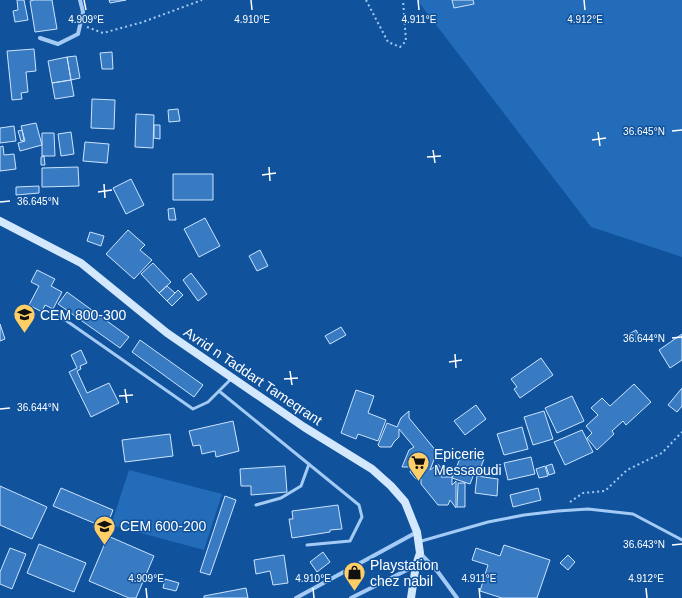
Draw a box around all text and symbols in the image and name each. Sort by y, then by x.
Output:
text: 4.909°E [68,14,104,25]
text: 4.910°E [234,14,270,25]
text: 4.911°E [402,14,437,25]
text: 4.912°E [567,14,603,25]
text: 36.645°N [623,126,665,137]
text: 36.645°N [17,196,59,207]
school or university icon: CEM 800-300 [12,302,38,335]
place label: CEM 800-300 [40,307,127,323]
street label: Avrid n Taddart Tameqrant [181,324,325,428]
text: 36.644°N [623,333,665,344]
text: 36.644°N [17,402,59,413]
place label: Epicerie Messaoudi [434,446,502,478]
supermarket icon: Epicerie Messaoudi [405,449,431,482]
school or university icon: CEM 600-200 [92,513,118,546]
place label: CEM 600-200 [120,518,207,534]
text: 36.643°N [623,539,665,550]
place label: Playstation chez nabil [370,557,438,589]
shop icon: Playstation chez nabil [341,560,367,593]
text: 4.909°E [128,573,164,584]
text: 4.910°E [295,573,331,584]
text: 4.911°E [462,573,497,584]
text: 4.912°E [628,573,664,584]

